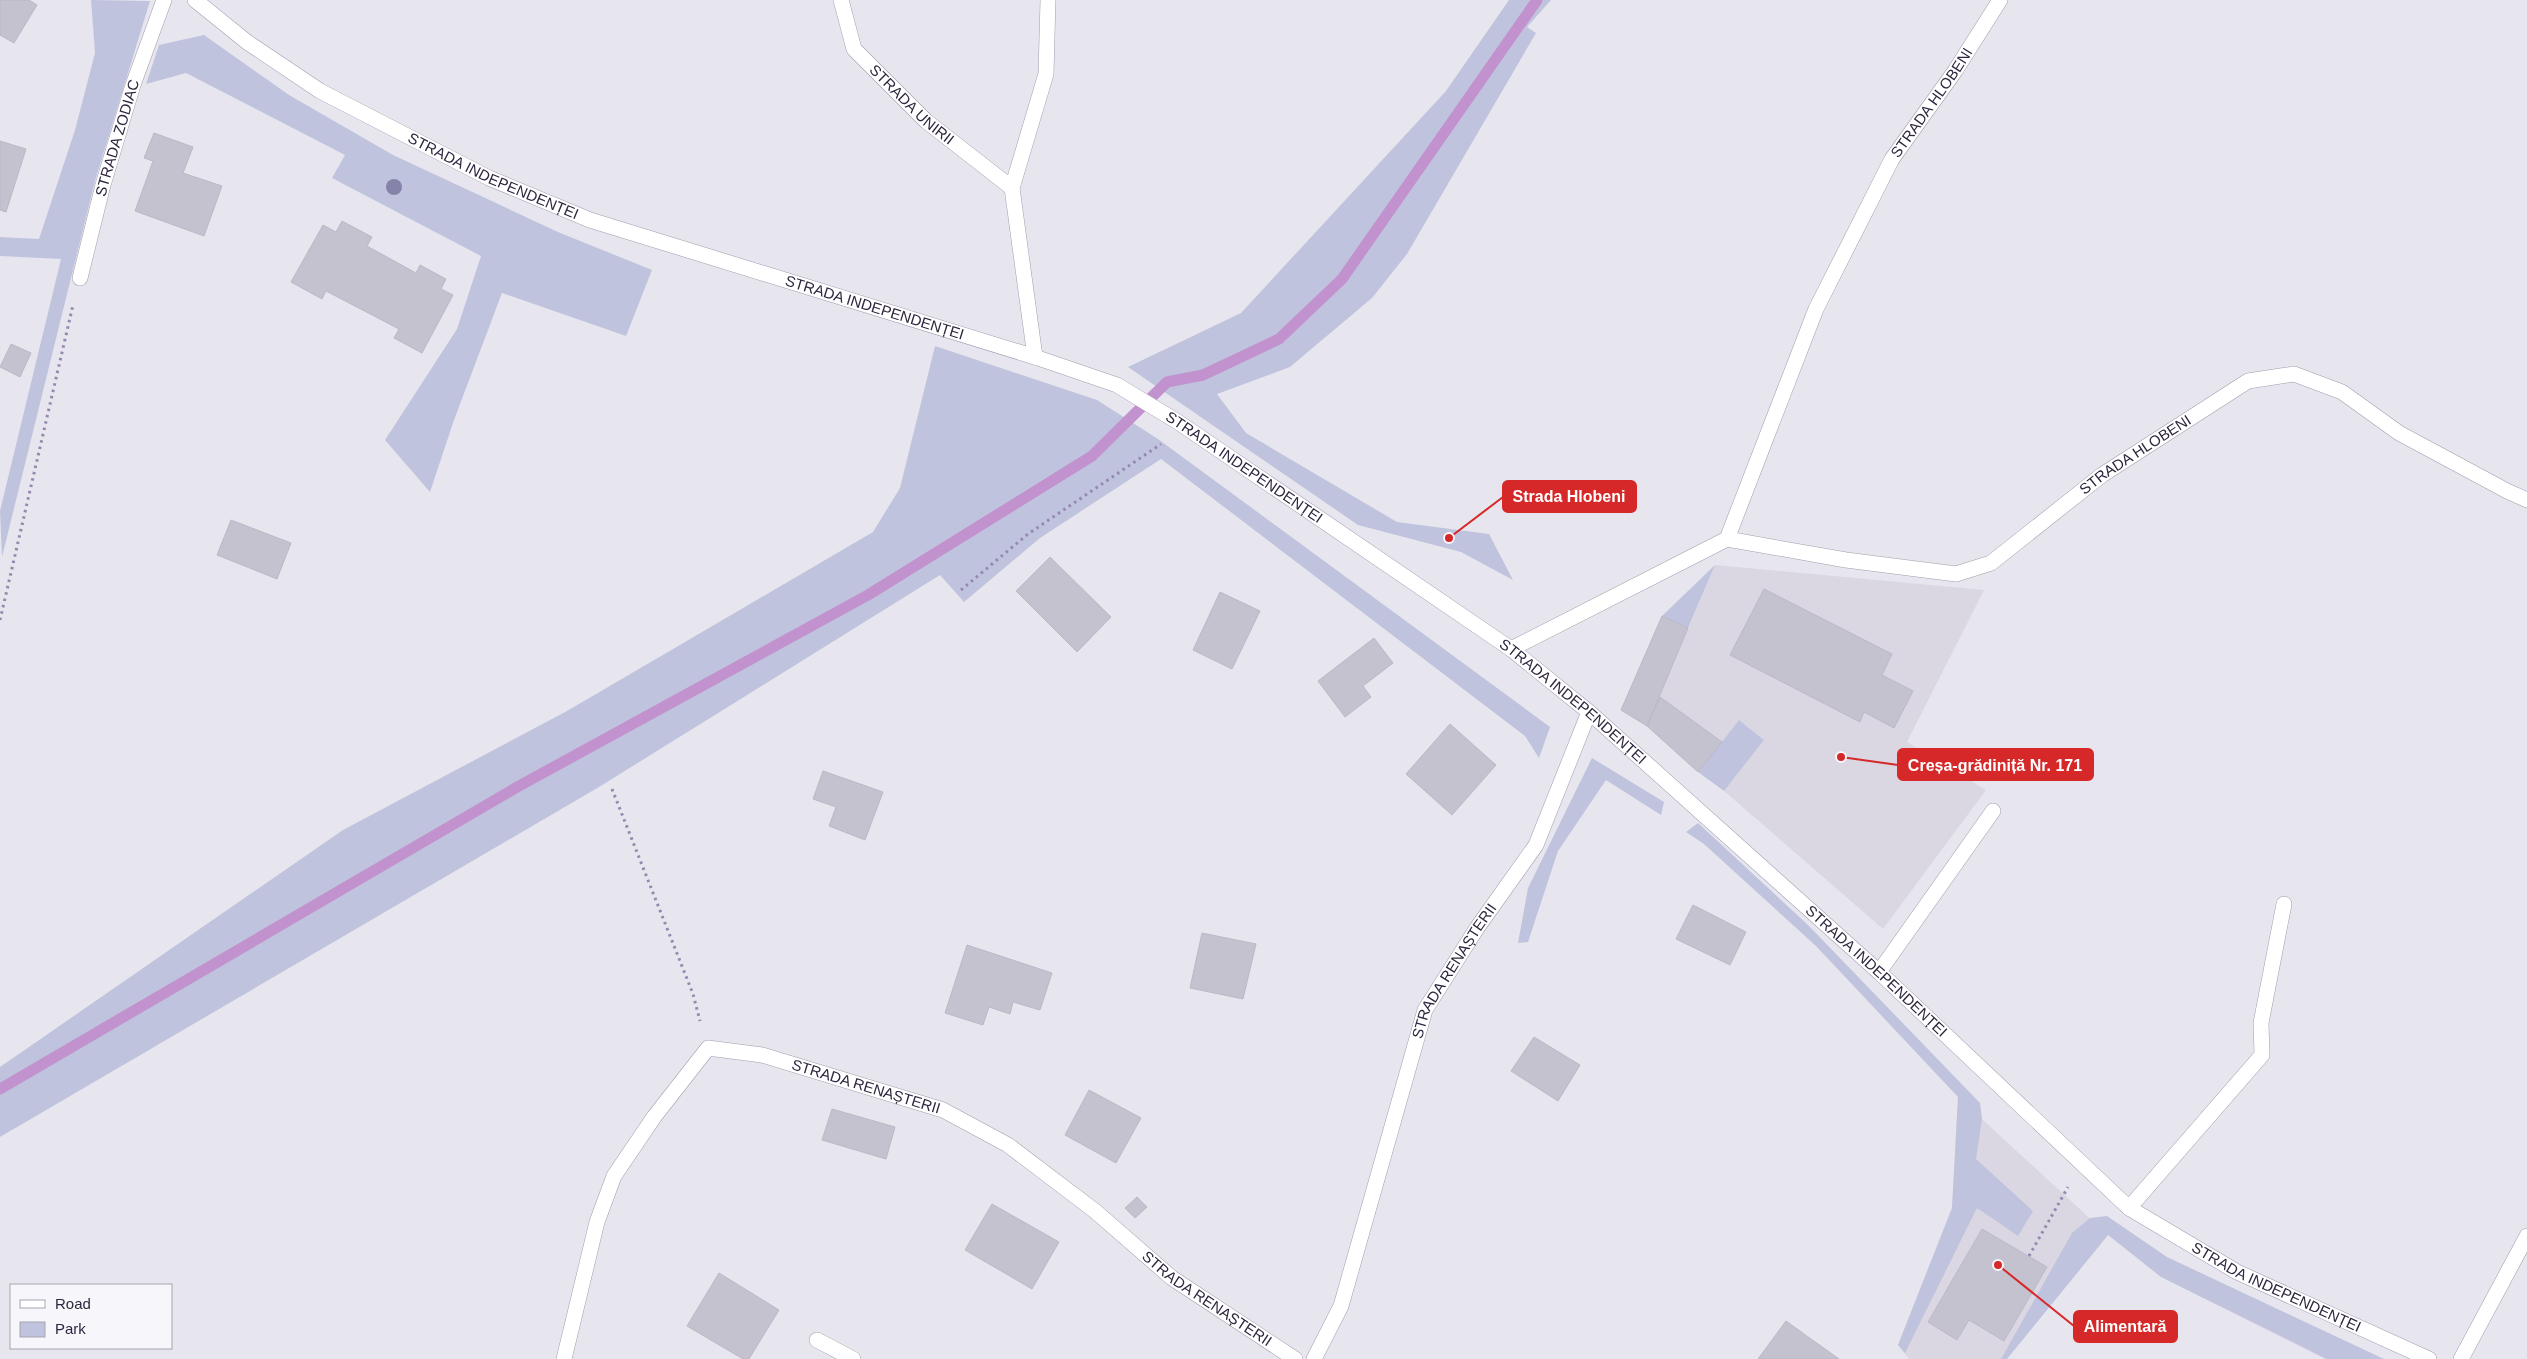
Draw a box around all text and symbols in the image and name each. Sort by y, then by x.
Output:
street label: STRADA HLOBENI [1887,44,1976,161]
street label: STRADA UNIRII [866,61,958,148]
street label: STRADA ZODIAC [92,77,142,198]
street label: STRADA INDEPENDENȚEI [405,129,581,222]
street label: STRADA INDEPENDENȚEI [783,272,966,343]
street label: STRADA INDEPENDENȚEI [1163,408,1326,526]
street label: STRADA HLOBENI [2076,411,2194,498]
callout: Strada Hlobeni [1503,481,1636,512]
text: Strada Hlobeni [1513,488,1625,505]
street label: STRADA INDEPENDENȚEI [1497,635,1650,767]
callout: Creșa-grădiniță Nr. 171 [1898,749,2093,780]
text: Creșa-grădiniță Nr. 171 [1908,757,2082,774]
street label: STRADA RENAȘTERII [1408,900,1500,1040]
street label: STRADA INDEPENDENȚEI [1802,901,1951,1040]
street label: STRADA RENAȘTERII [790,1056,942,1117]
street label: STRADA INDEPENDENȚEI [2189,1238,2364,1335]
street label: STRADA RENAȘTERII [1139,1247,1275,1349]
legend [10,1284,172,1349]
text: Road [55,1295,91,1312]
callout: Alimentară [2074,1311,2177,1342]
text: Alimentară [2084,1318,2166,1335]
text: Park [55,1320,86,1337]

